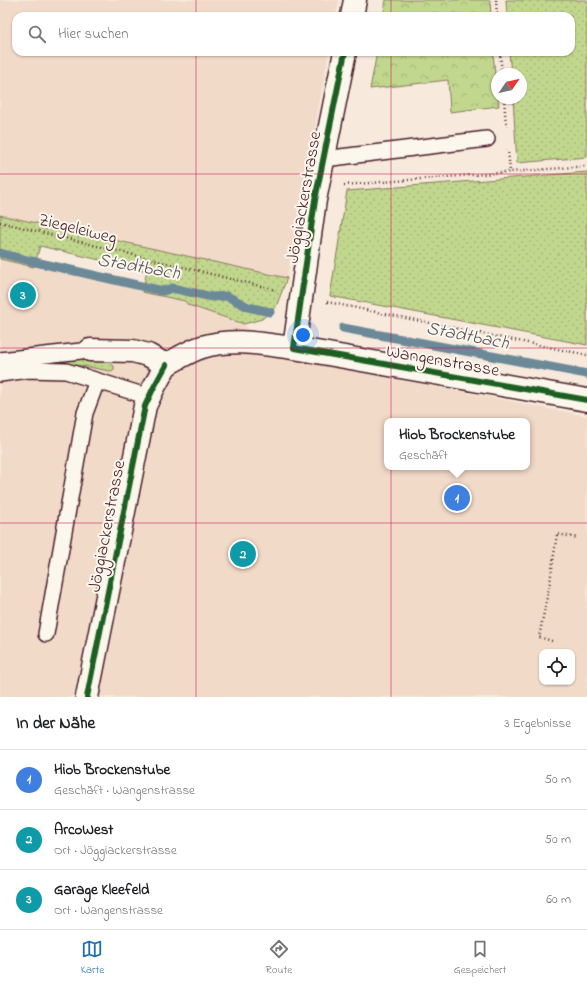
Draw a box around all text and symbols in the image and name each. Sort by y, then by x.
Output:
search box [12,12,575,56]
icon: search [26,23,48,45]
text: Hier suchen [58,23,129,45]
north arrow [491,68,527,104]
street label: Jöggiackerstrasse [281,128,331,266]
street label: Ziegeleiweg [35,208,119,253]
water label: Stadtbach [95,247,183,288]
pin: 3 [10,280,36,310]
water label: Stadtbach [424,315,512,358]
your location [293,325,313,345]
street label: Wangenstrasse [384,339,502,386]
popup [384,418,530,470]
text: Hiob Brockenstube [399,424,515,446]
text: Geschäft [399,446,448,465]
street label: Jöggiackerstrasse [82,457,135,595]
pin: 1 [444,483,470,513]
pin: 2 [230,539,256,569]
map controls [539,649,575,685]
button: locate [539,649,575,685]
text: In der Nähe [16,711,95,736]
text: 3 Ergebnisse [504,714,571,733]
text: Hiob Brockenstube [54,759,170,781]
text: 1 [27,770,31,789]
text: 50 m [545,770,571,789]
text: Geschäft · Wangenstrasse [54,781,195,800]
text: ArcoWest [54,819,113,841]
text: 2 [26,830,32,849]
text: 50 m [545,830,571,849]
text: Ort · Jöggiackerstrasse [54,841,177,860]
text: Garage Kleefeld [54,879,149,901]
text: 3 [26,890,32,909]
text: 60 m [546,890,571,909]
text: Ort · Wangenstrasse [54,901,163,920]
tab: Karte [81,938,104,978]
tab: Route [266,938,292,978]
tab: Gespeichert [454,938,506,978]

